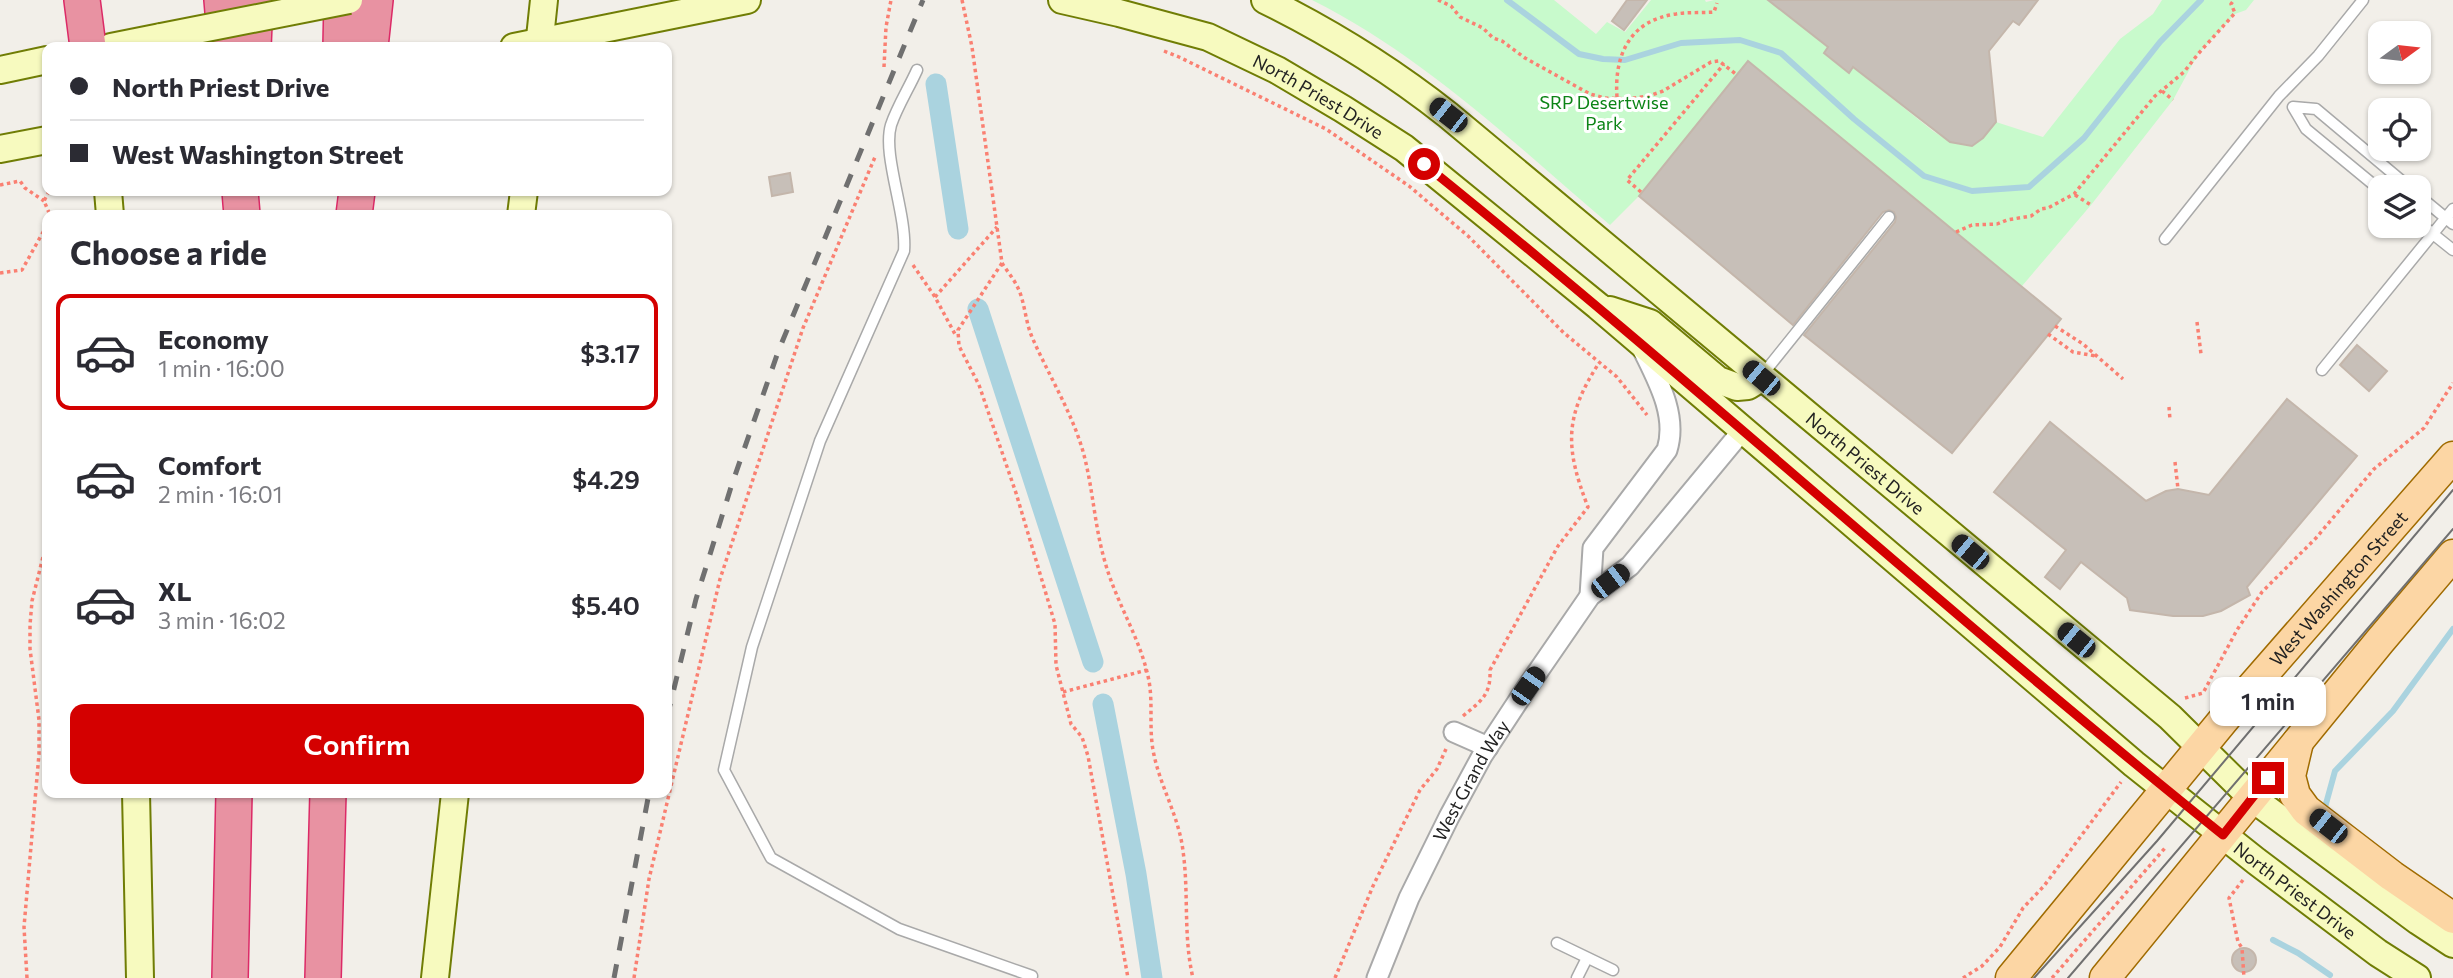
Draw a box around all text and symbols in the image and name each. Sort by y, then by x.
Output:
north arrow [2368,21,2431,84]
map controls [2368,21,2431,238]
street label: North Priest Drive [1250,49,1388,143]
text: North Priest Drive [112,71,329,102]
park label: SRP Desertwise Park [1539,91,1669,134]
car [1425,94,1472,136]
button: locate [2368,98,2431,161]
text: West Washington Street [112,138,404,169]
route start [1408,148,1440,180]
button: layers [2368,175,2431,238]
text: Choose a ride [70,232,267,272]
icon: car [74,321,137,384]
text: Economy [158,323,269,354]
text: $3.17 [580,337,640,368]
text: 1 min · 16:00 [158,354,285,382]
car [1739,356,1784,400]
street label: North Priest Drive [1802,407,1929,519]
icon: car [74,447,137,510]
text: Comfort [158,449,261,480]
text: $4.29 [572,463,640,494]
text: 2 min · 16:01 [158,480,283,508]
street label: West Washington Street [2265,506,2412,670]
car [1948,530,1993,574]
car [1587,560,1634,602]
icon: car [74,573,137,636]
text: XL [158,575,192,606]
text: $5.40 [571,589,640,620]
text: 3 min · 16:02 [158,606,286,634]
car [2054,619,2099,661]
car [1508,663,1549,709]
callout: 1 min [2210,676,2326,726]
text: 1 min [2241,687,2295,715]
button: Confirm [70,704,644,784]
street label: West Grand Way [1428,716,1514,844]
route end [2252,762,2284,794]
car [2305,805,2352,847]
street label: North Priest Drive [2229,837,2361,944]

